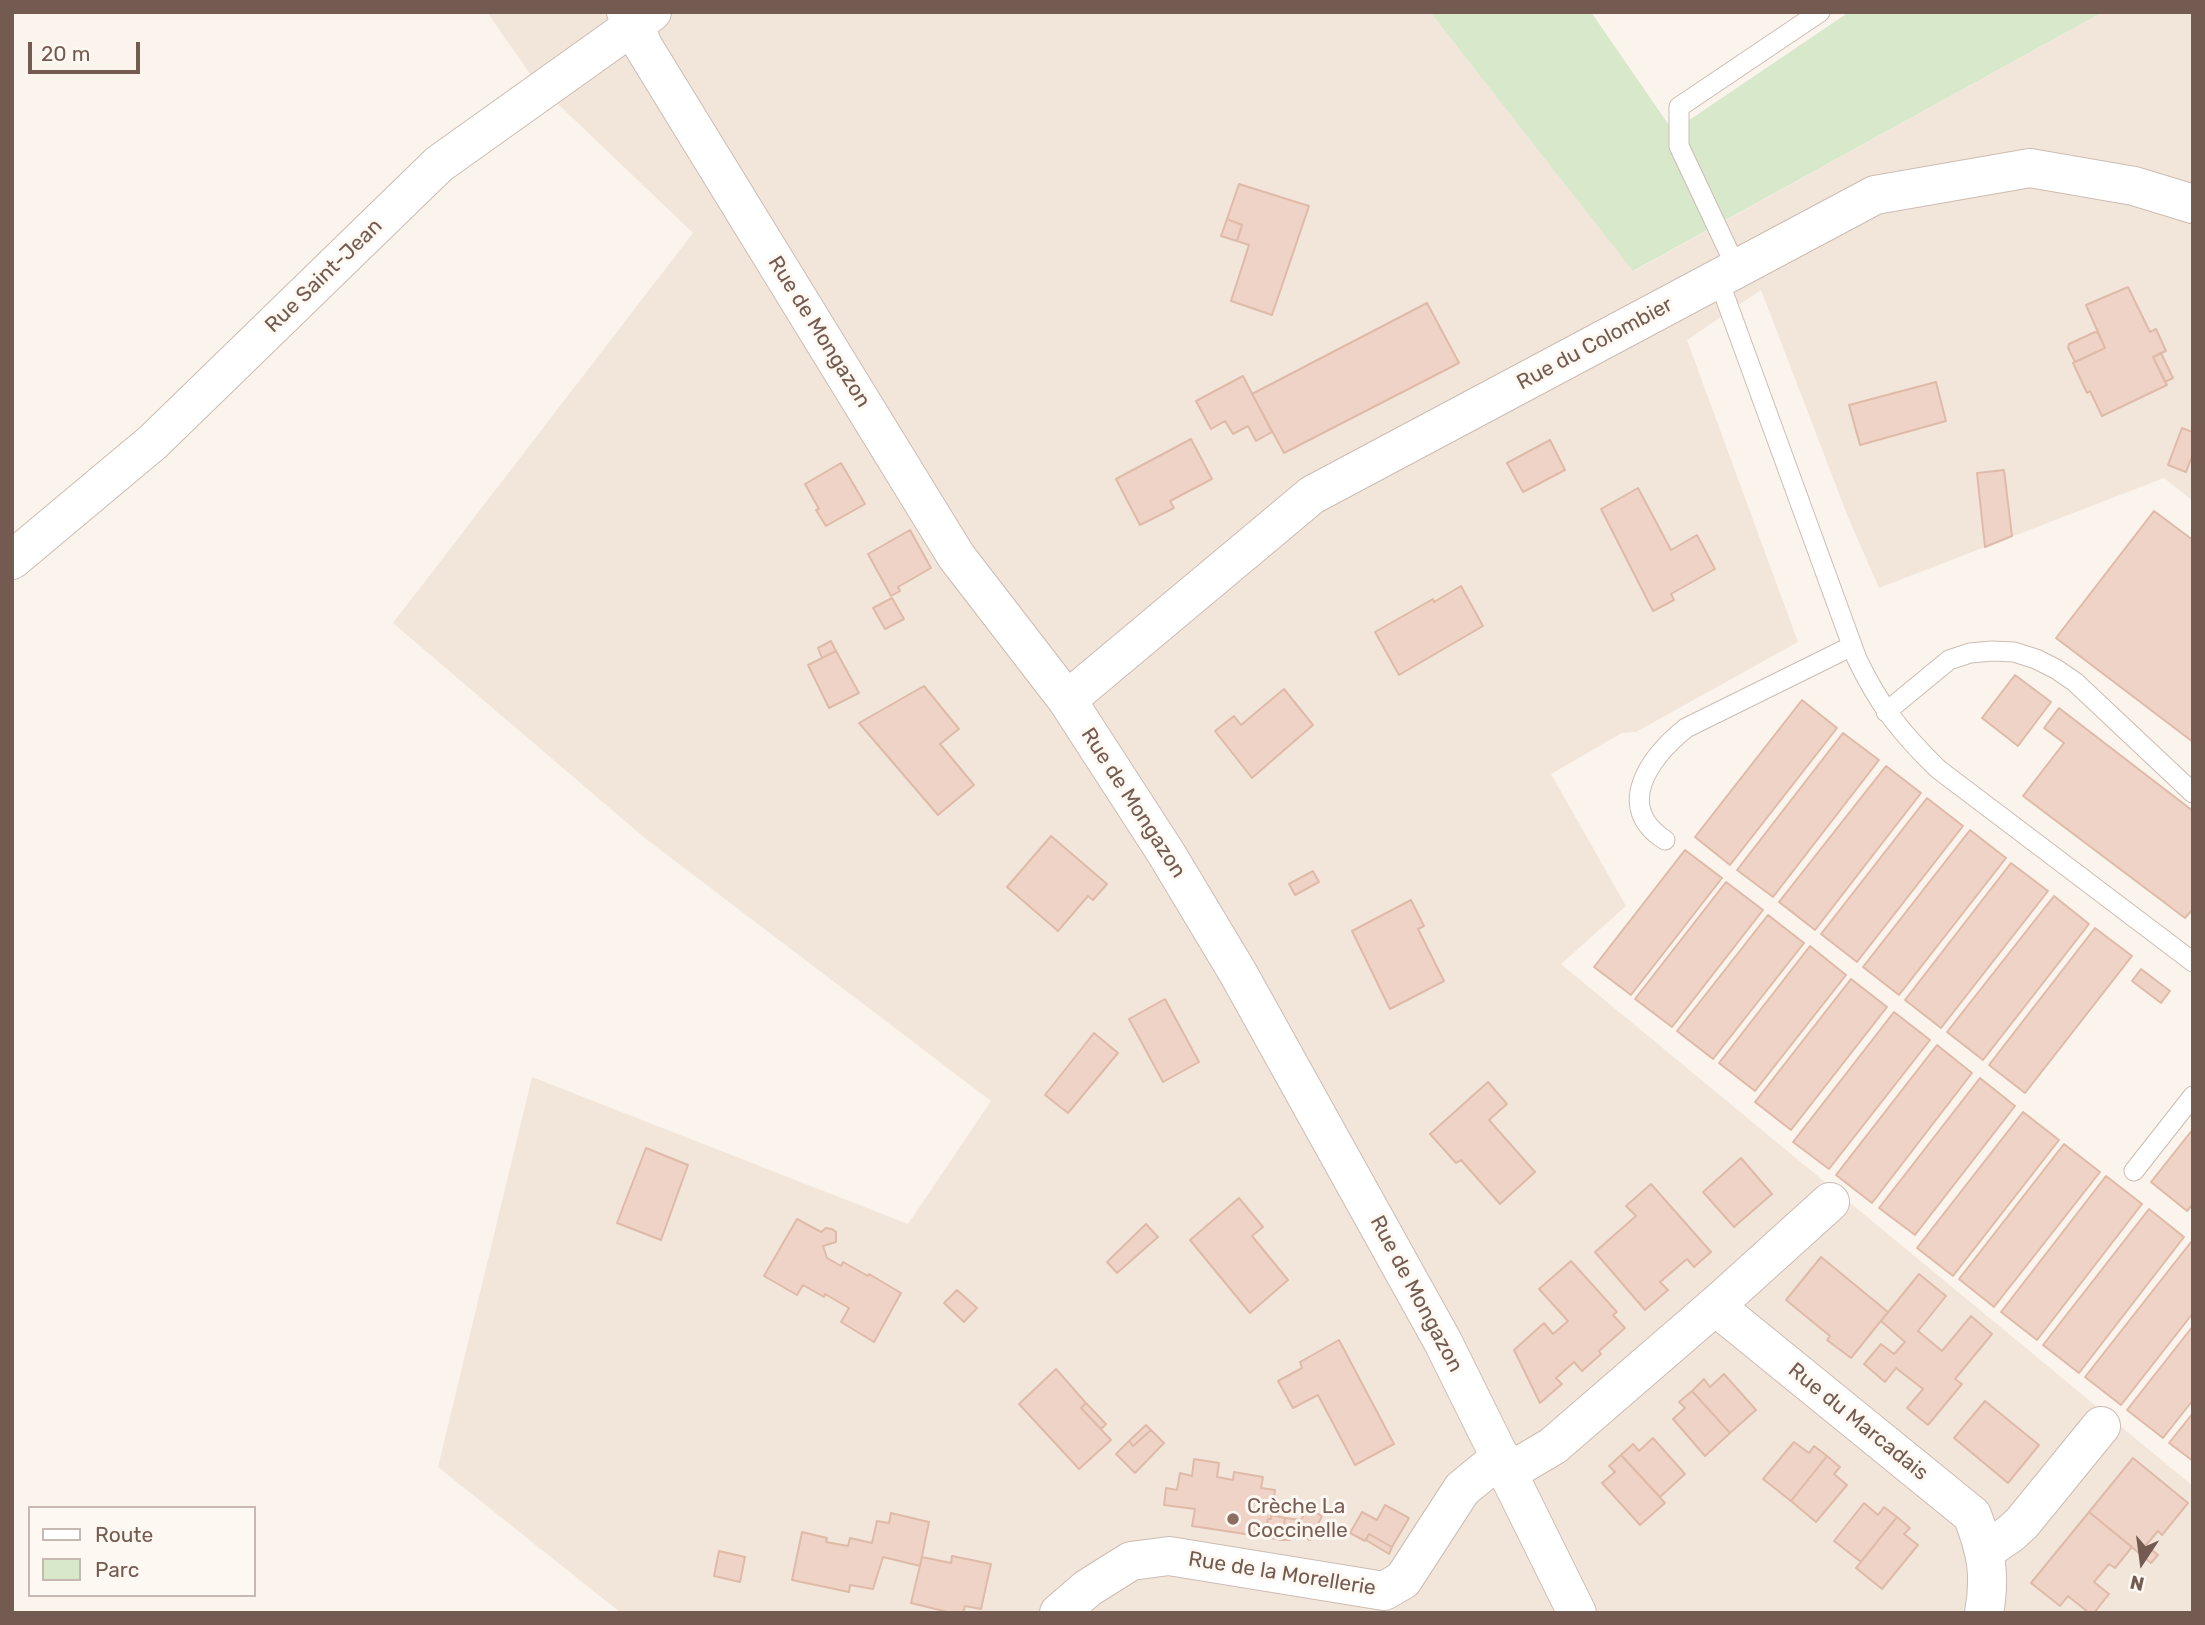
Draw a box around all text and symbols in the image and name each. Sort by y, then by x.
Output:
scale bar [32,28,144,72]
text: 20 m [41,41,90,66]
street label: Rue Saint-Jean [260,214,388,338]
street label: Rue de Mongazon [762,252,876,412]
street label: Rue du Colombier [1513,292,1677,396]
street label: Rue de Mongazon [1075,723,1191,883]
street label: Rue de Mongazon [1364,1211,1468,1377]
street label: Rue du Marcadais [1783,1358,1933,1486]
place label: Crèche La Coccinelle [1247,1494,1348,1544]
legend [28,1506,256,1597]
marker: Crèche La Coccinelle [1225,1511,1241,1527]
text: Route [95,1522,153,1547]
north arrow [2107,1527,2177,1597]
street label: Rue de la Morellerie [1186,1547,1378,1601]
text: Parc [95,1557,139,1582]
text: N [2128,1570,2146,1596]

